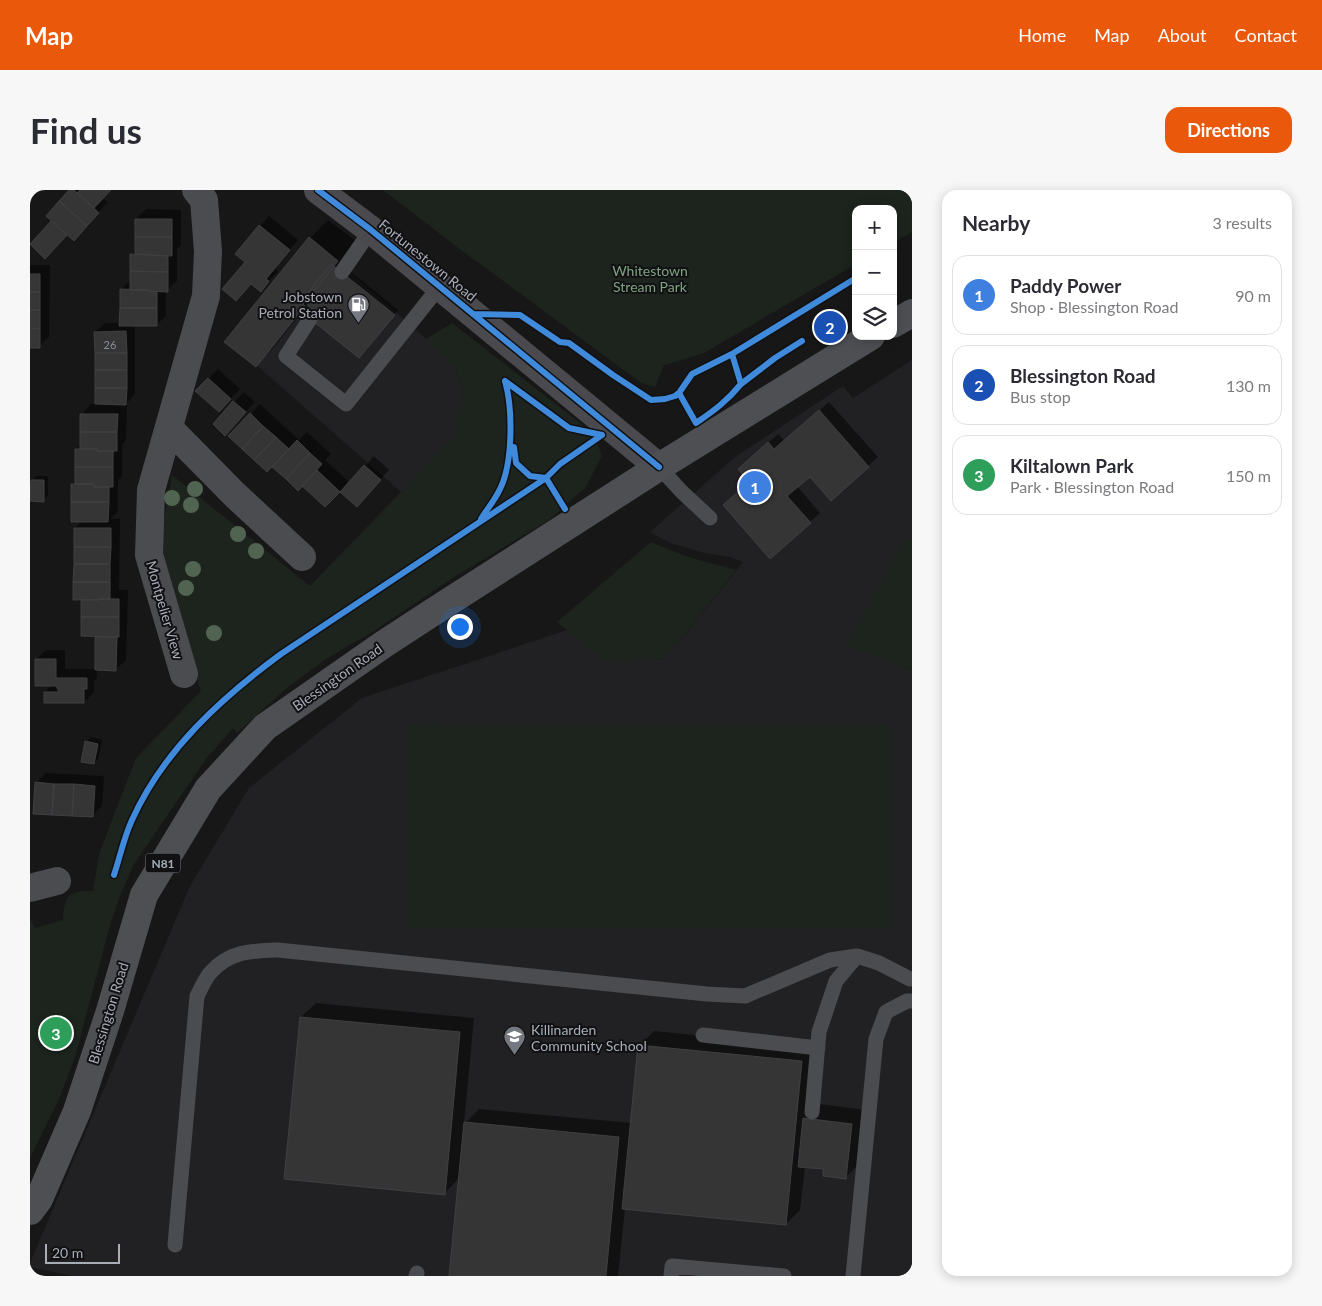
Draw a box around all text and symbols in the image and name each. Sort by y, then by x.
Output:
text: Map [25,21,73,50]
text: Home [1018,24,1066,46]
text: Map [1094,24,1130,46]
text: About [1158,24,1207,46]
text: Contact [1235,24,1297,46]
button: Directions [1165,107,1292,153]
text: Find us [30,109,142,151]
map controls [852,205,897,340]
button: + [852,205,897,250]
text: Nearby [962,210,1030,235]
text: 3 results [1212,213,1272,232]
street label: Fortunestown Road [376,215,480,305]
button: − [852,250,897,295]
park label: Whitestown Stream Park [612,262,688,295]
text: Paddy Power [1010,274,1121,297]
text: 1 [974,286,984,305]
text: 90 m [1235,286,1271,305]
place label: Jobstown Petrol Station [258,288,342,321]
fuel station icon: Jobstown Petrol Station [346,292,370,323]
button: layers [852,295,897,340]
text: Shop · Blessington Road [1010,297,1179,316]
pin: 2 [814,308,846,346]
house number: 26 [104,338,116,351]
text: Blessington Road [1010,364,1156,387]
text: 2 [974,376,984,395]
text: 130 m [1226,376,1271,395]
text: Bus stop [1010,387,1071,406]
text: Kiltalown Park [1010,454,1134,477]
text: 3 [974,466,984,485]
text: 150 m [1226,466,1271,485]
pin: 1 [739,468,771,506]
text: Park · Blessington Road [1010,477,1174,496]
street label: Montpelier View [143,559,187,661]
your location [447,614,473,640]
street label: Blessington Road [289,640,385,714]
road number: N81 [146,854,180,872]
street label: Blessington Road [84,960,132,1066]
pin: 3 [40,1014,72,1052]
place label: Killinarden Community School [531,1021,647,1054]
school or university icon: Killinarden Community School [503,1025,527,1056]
scale bar [45,1241,120,1264]
text: 20 m [52,1244,83,1261]

